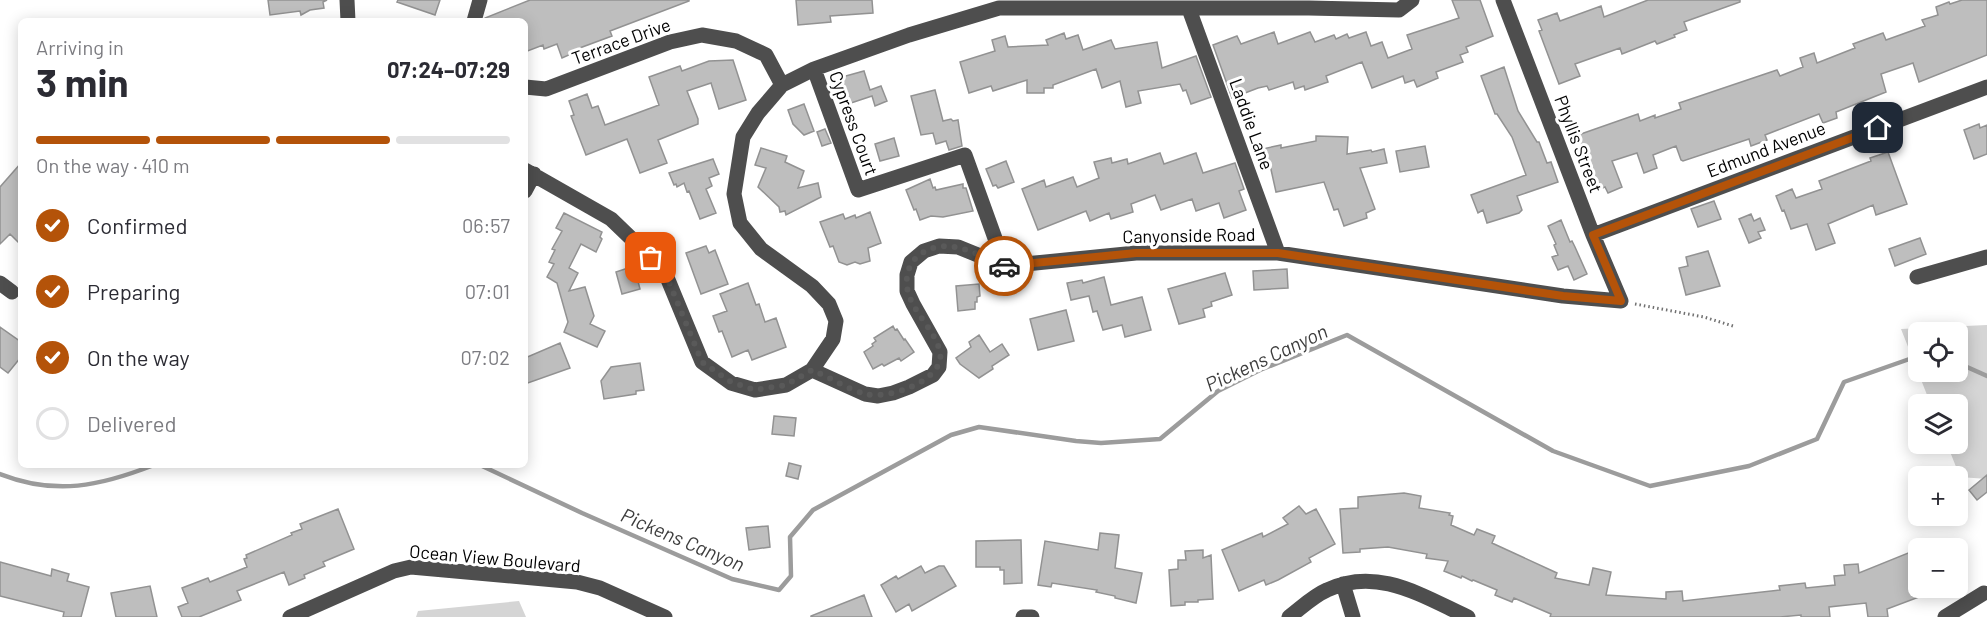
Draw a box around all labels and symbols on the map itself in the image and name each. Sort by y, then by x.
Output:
street label: Terrace Drive [569,13,673,69]
street label: Cypress Court [825,68,883,178]
street label: Laddie Lane [1225,75,1279,173]
street label: Phyllis Street [1550,92,1608,196]
pin [1852,102,1903,153]
street label: Edmund Avenue [1703,116,1829,182]
street label: Canyonside Road [1122,223,1256,247]
pin [625,232,676,283]
courier [974,236,1034,296]
water label: Pickens Canyon [1201,318,1331,396]
water label: Pickens Canyon [618,502,748,576]
street label: Ocean View Boulevard [409,540,581,576]

